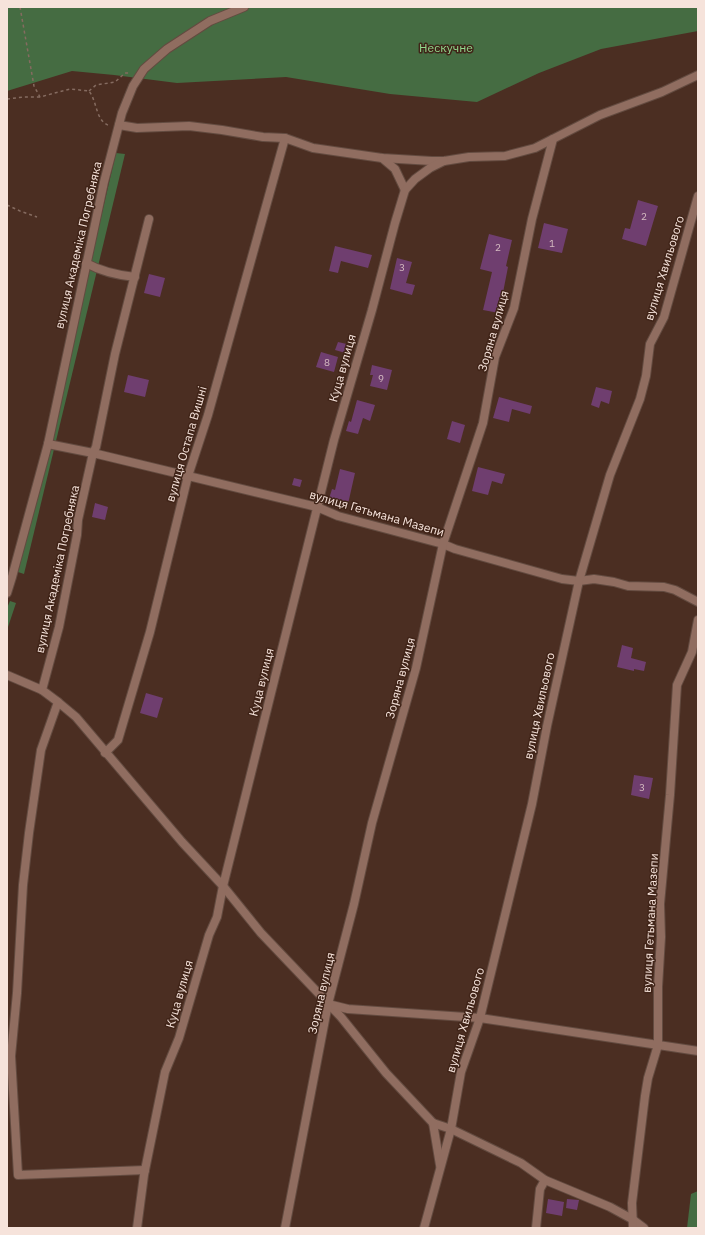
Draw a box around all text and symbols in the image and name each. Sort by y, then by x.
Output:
park label: Нескучне [419,40,473,55]
street label: вулиця Академіка Погребняка [51,159,105,330]
house number: 2 [641,210,647,223]
street label: вулиця Хвильового [641,214,687,322]
house number: 1 [549,237,555,250]
house number: 2 [495,241,501,254]
house number: 3 [399,261,405,274]
street label: Зоряна вулиця [474,289,512,373]
street label: Куца вулиця [325,332,359,404]
house number: 8 [324,356,330,369]
house number: 9 [378,372,384,385]
street label: вулиця Остапа Вишні [162,384,210,504]
street label: вулиця Академіка Погребняка [32,483,82,654]
street label: вулиця Гетьмана Мазепи [308,487,446,539]
street label: Зоряна вулиця [382,636,418,720]
street label: Куца вулиця [245,646,277,718]
street label: вулиця Хвильового [520,651,558,761]
house number: 3 [639,781,645,794]
street label: вулиця Гетьмана Мазепи [639,853,661,993]
street label: Зоряна вулиця [304,951,338,1035]
street label: Куца вулиця [162,958,196,1030]
street label: вулиця Хвильового [443,965,487,1074]

